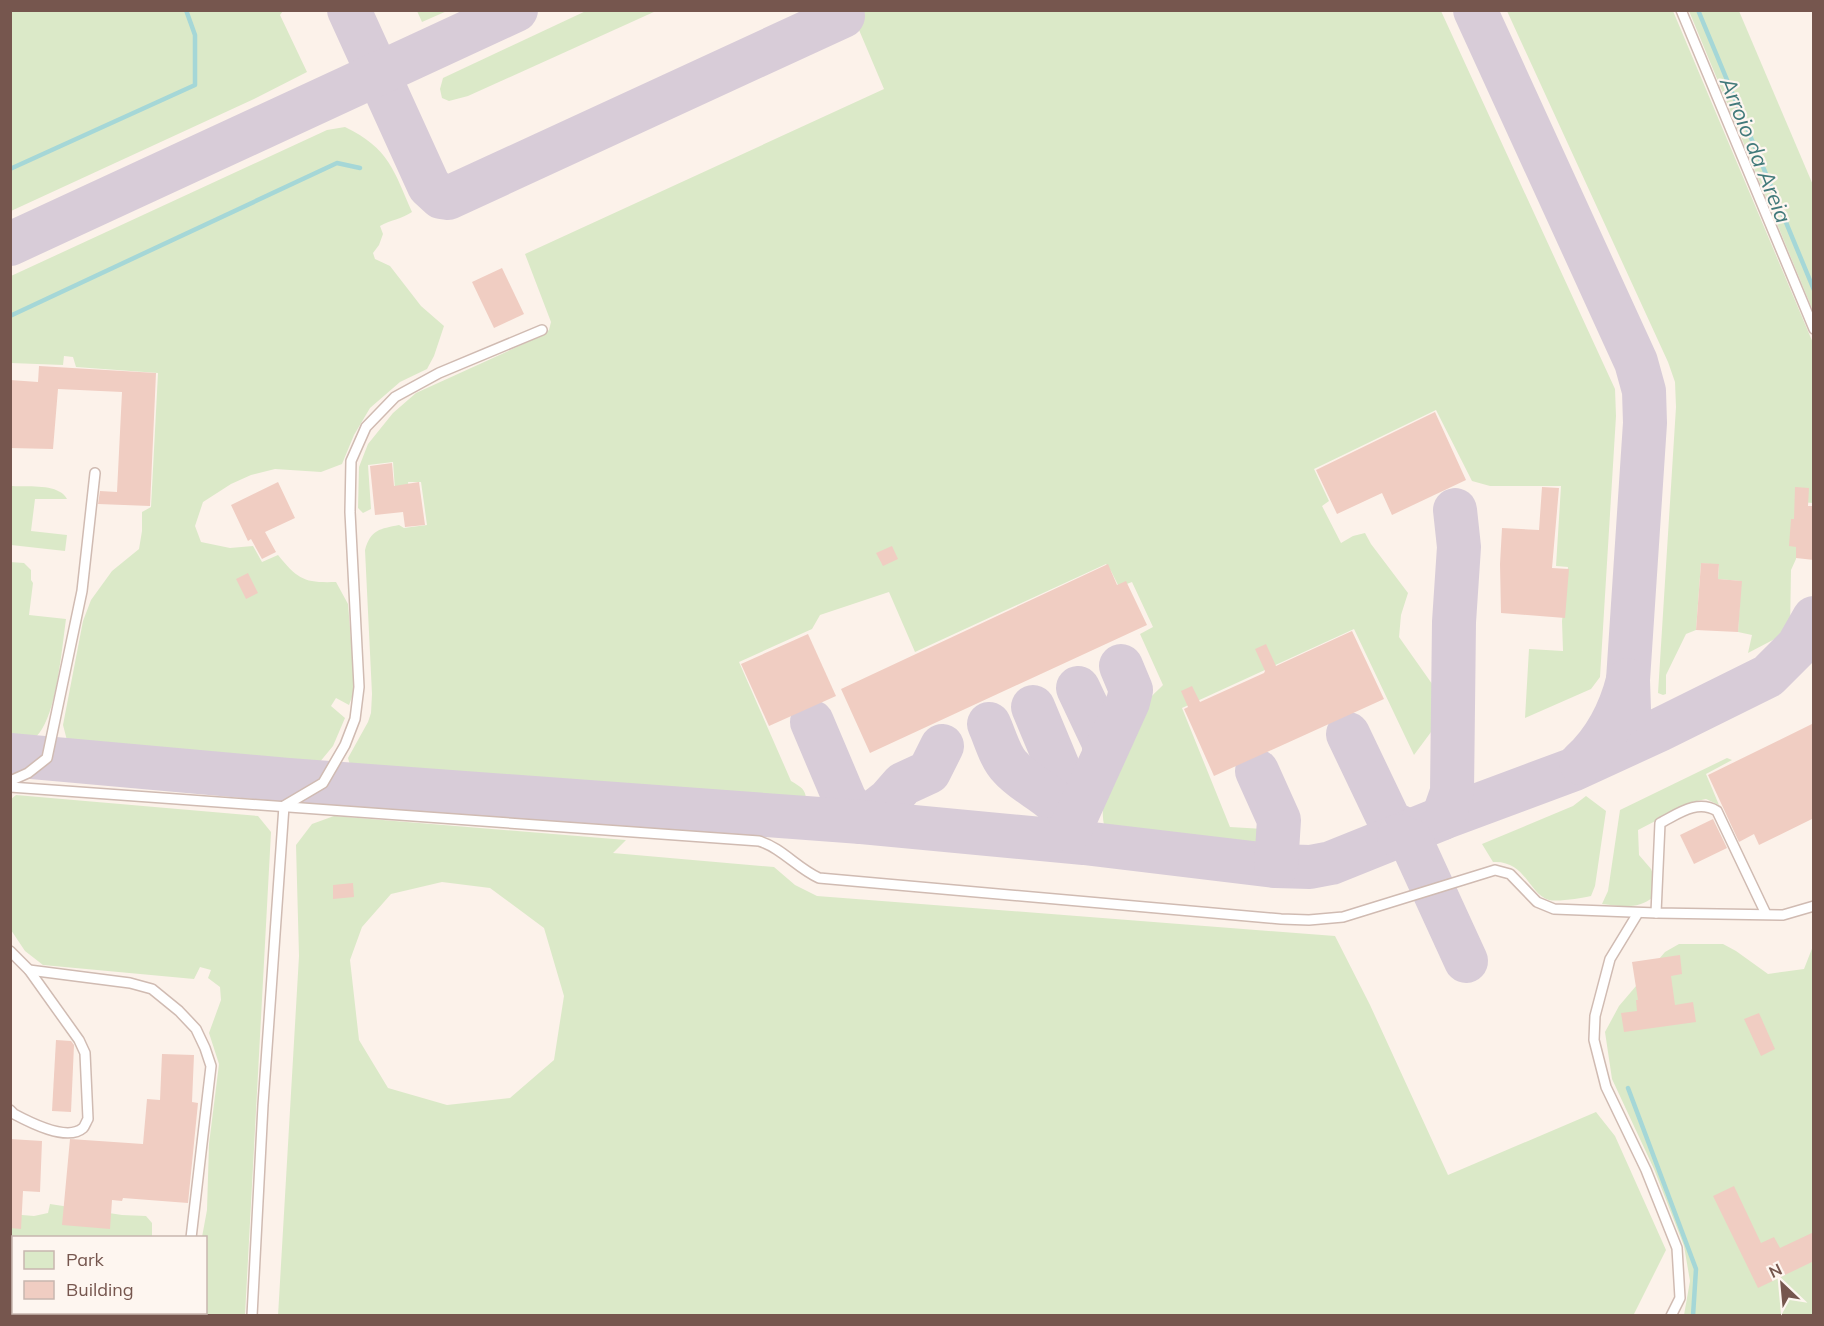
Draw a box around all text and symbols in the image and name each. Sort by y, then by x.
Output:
water label: Arroio da Areia [1714,72,1798,227]
legend [12,1236,207,1314]
text: Park [66,1248,105,1271]
north arrow [1752,1254,1812,1314]
text: N [1766,1259,1785,1282]
text: Building [66,1278,134,1301]

